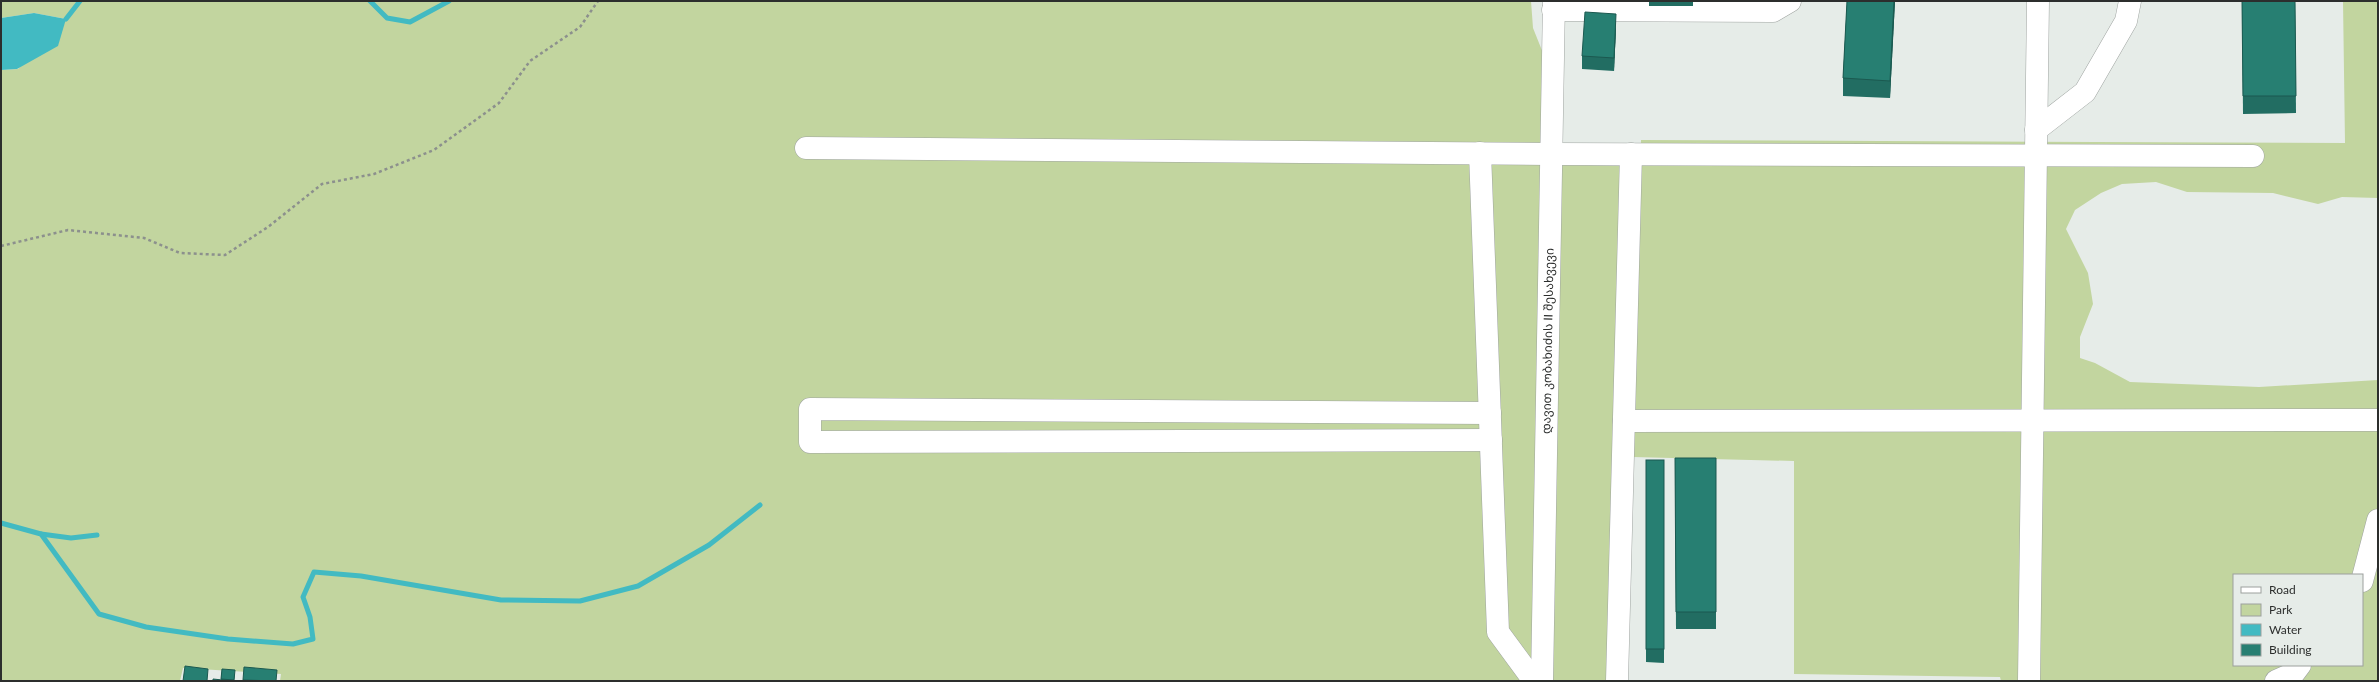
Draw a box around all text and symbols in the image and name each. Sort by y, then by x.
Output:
street label: დავით კობახიძის II შესახვევი [1538,248,1557,434]
legend [2233,574,2363,666]
text: Road [2269,582,2296,597]
text: Park [2269,602,2293,617]
text: Water [2269,622,2302,637]
text: Building [2269,642,2312,657]

